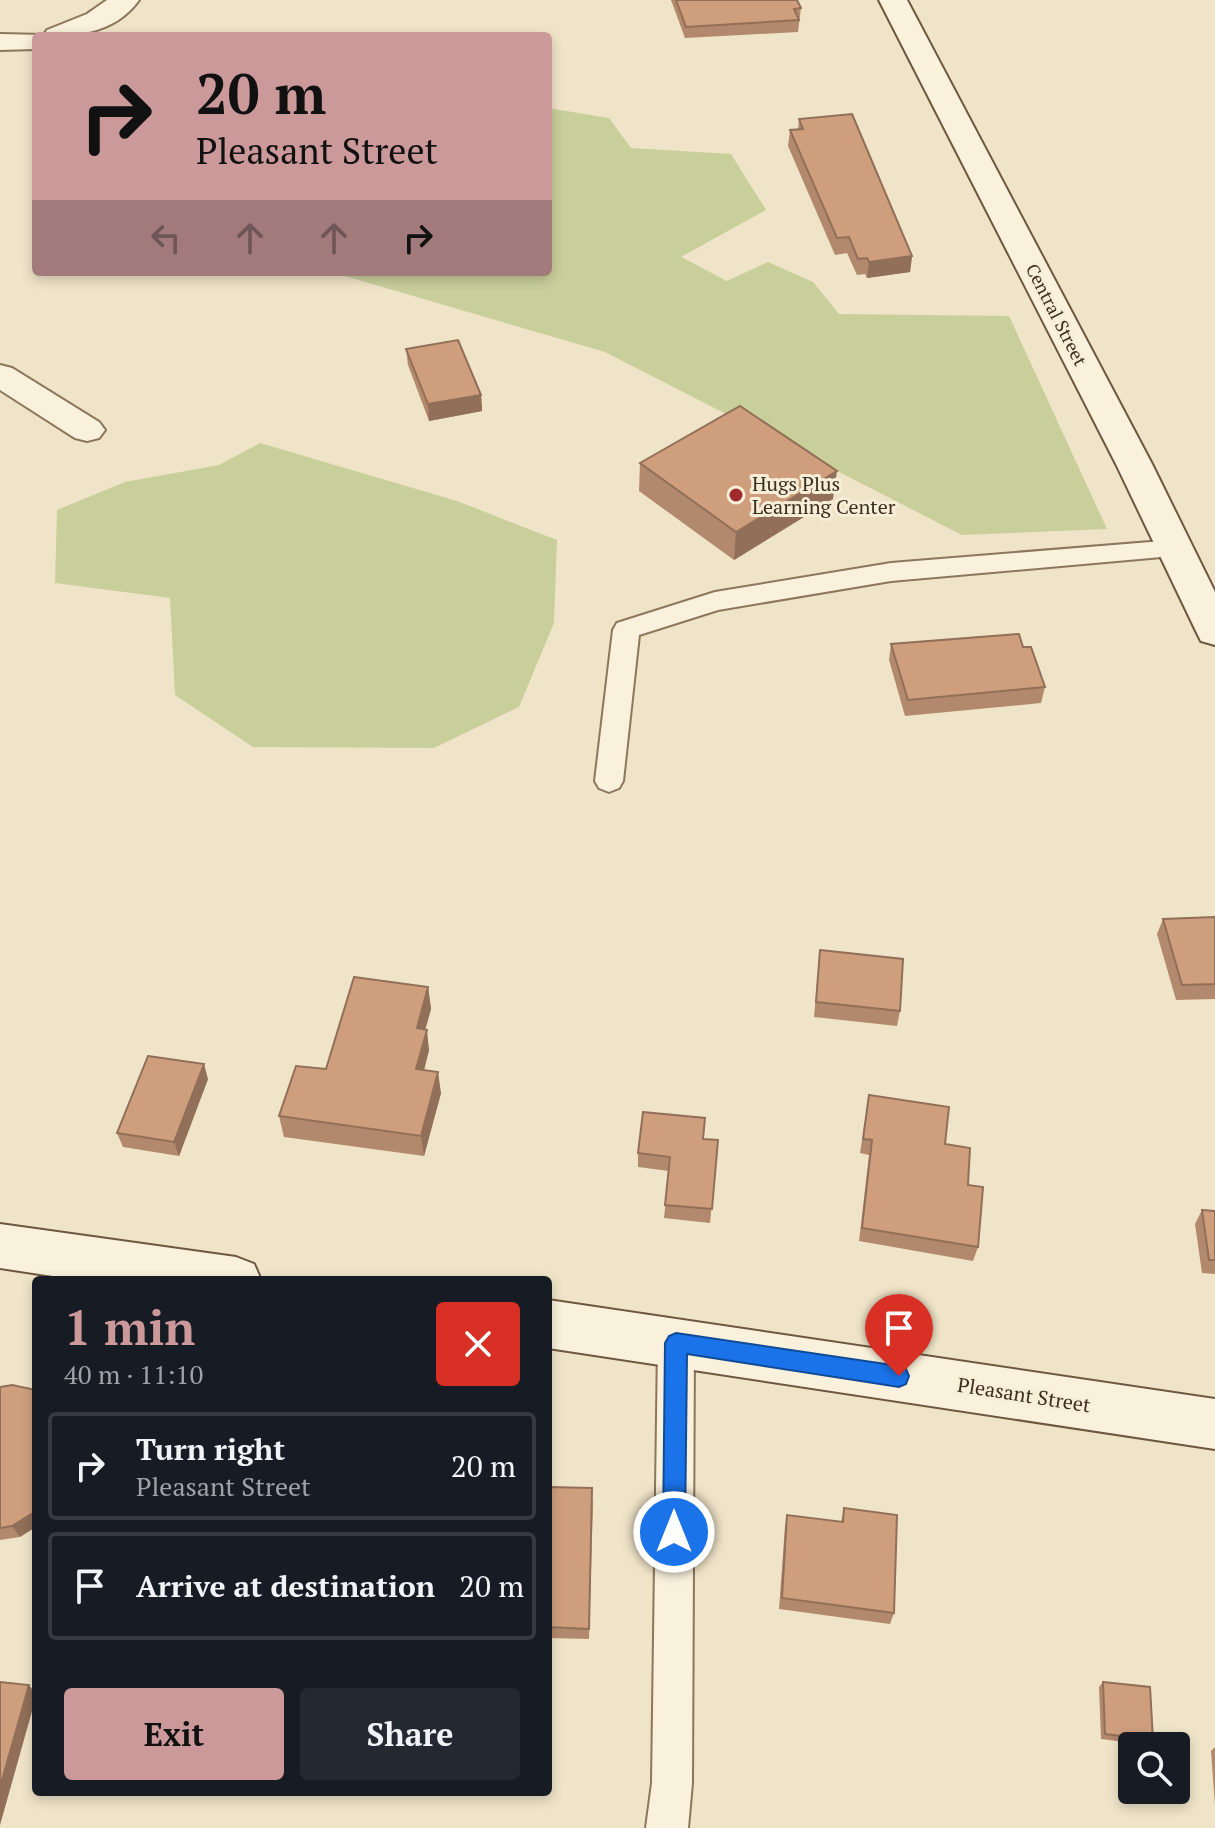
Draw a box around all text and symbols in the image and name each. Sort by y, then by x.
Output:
text: 20 m [196,56,326,130]
icon: right [64,64,168,168]
text: Pleasant Street [196,127,438,174]
icon: left [144,216,188,260]
icon: ahead [228,216,272,260]
icon: ahead [312,216,356,260]
icon: right [396,216,440,260]
street label: Central Street [1021,259,1093,370]
place label: Hugs Plus Learning Center [752,470,896,520]
marker: Hugs Plus Learning Center [727,486,745,504]
pin [865,1294,933,1376]
text: 1 min [64,1295,195,1359]
button: close [436,1302,520,1386]
icon: arrive [877,1306,921,1350]
text: 40 m · 11:10 [64,1357,203,1391]
street label: Pleasant Street [956,1371,1093,1418]
text: Turn right [136,1429,285,1469]
icon: right [68,1444,112,1488]
text: 20 m [451,1446,516,1486]
text: Pleasant Street [136,1469,311,1503]
position arrow [632,1490,716,1574]
icon: arrive [68,1564,112,1608]
text: Arrive at destination [136,1566,435,1606]
text: 20 m [459,1566,524,1606]
button: Exit [64,1688,284,1780]
button: Share [300,1688,520,1780]
map controls [1118,1732,1190,1804]
button: search [1118,1732,1190,1804]

